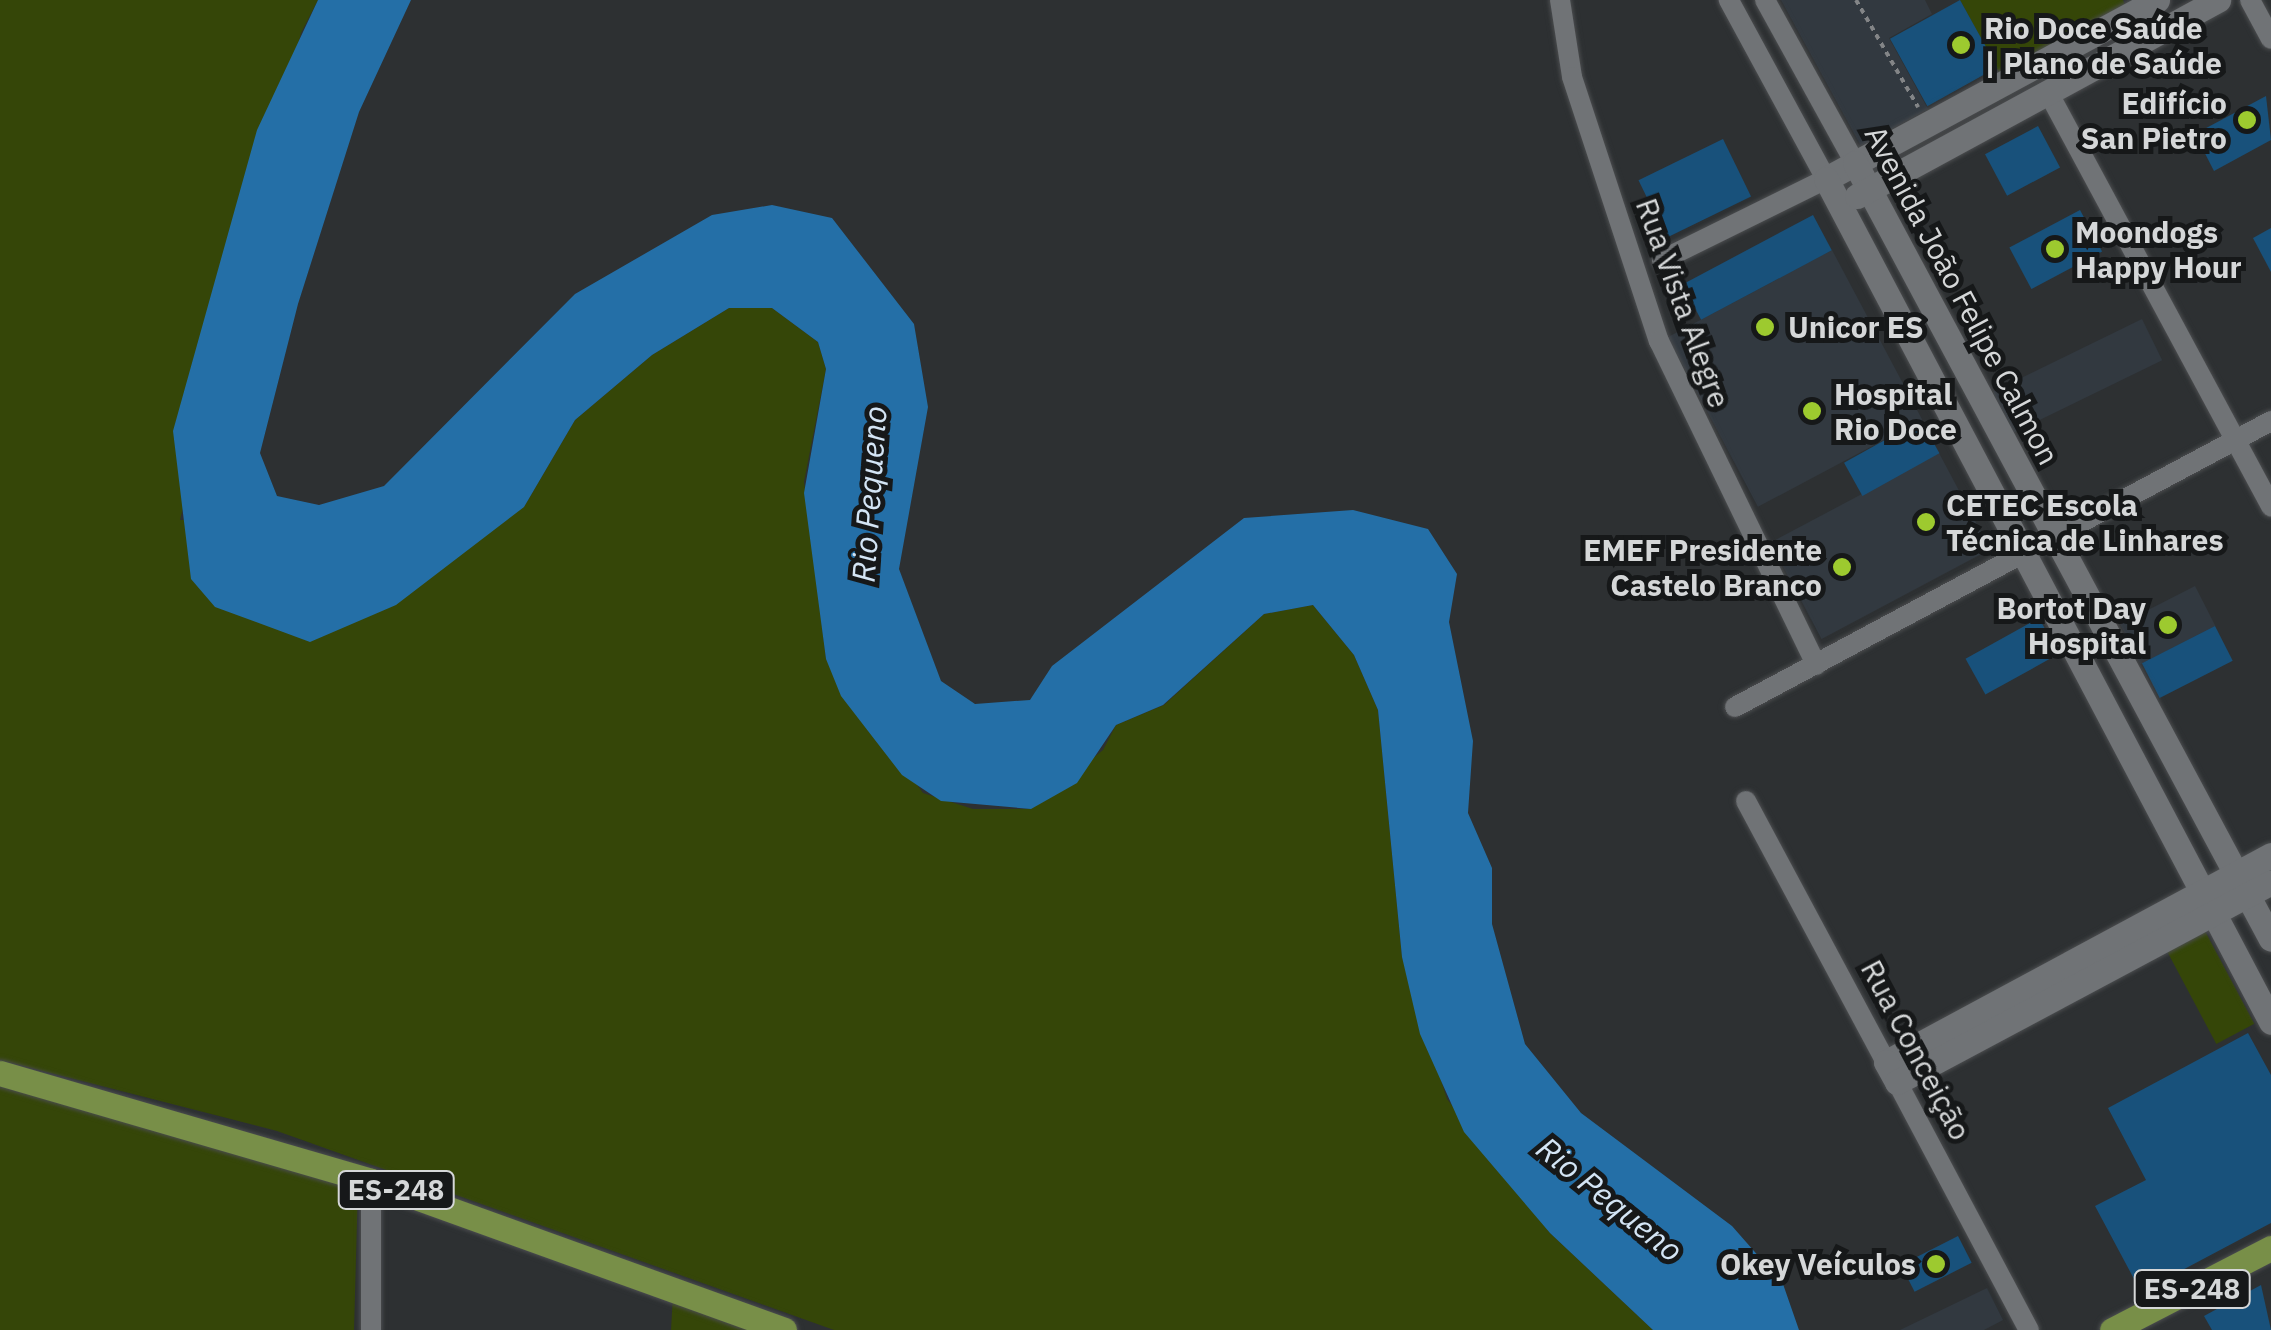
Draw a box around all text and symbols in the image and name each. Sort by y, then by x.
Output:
place label: Rio Doce Saúde | Plano de Saúde [1984,10,2222,80]
marker: Rio Doce Saúde | Plano de Saúde [1948,32,1974,58]
place label: Edifício San Pietro [2081,85,2227,156]
marker: Edifício San Pietro [2236,109,2258,131]
street label: Avenida João Felipe Calmon [1857,119,2067,471]
street label: Rua Vista Alegre [1628,193,1738,413]
place label: Moondogs Happy Hour [2075,214,2242,284]
marker: Moondogs Happy Hour [2044,238,2066,260]
place label: Unicor ES [1788,309,1924,345]
marker: Unicor ES [1752,314,1778,340]
place label: Hospital Rio Doce [1834,376,1957,446]
marker: Hospital Rio Doce [1799,398,1825,424]
water label: Rio Pequeno [844,405,894,583]
place label: CETEC Escola Técnica de Linhares [1946,487,2223,558]
marker: CETEC Escola Técnica de Linhares [1915,511,1937,533]
place label: EMEF Presidente Castelo Branco [1583,532,1822,602]
marker: EMEF Presidente Castelo Branco [1831,556,1853,578]
place label: Bortot Day Hospital [1996,590,2146,660]
marker: Bortot Day Hospital [2155,612,2181,638]
street label: Rua Conceição [1853,954,1979,1146]
water label: Rio Pequeno [1529,1129,1691,1269]
road number: ES-248 [336,1167,456,1213]
place label: Okey Veículos [1720,1246,1916,1282]
marker: Okey Veículos [1925,1253,1947,1275]
road number: ES-248 [2132,1266,2252,1312]

